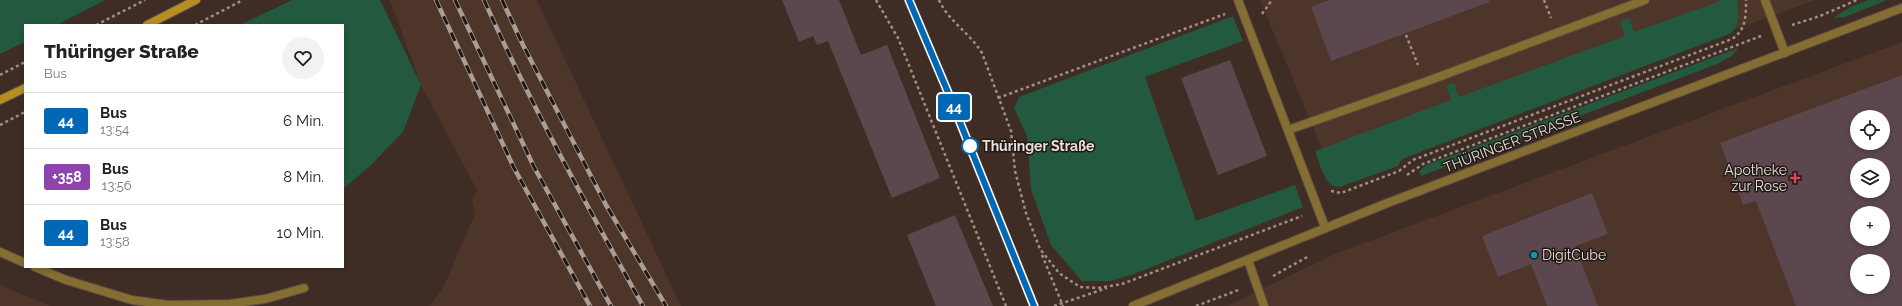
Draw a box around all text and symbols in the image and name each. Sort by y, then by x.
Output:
button: heart [282,37,324,79]
text: Thüringer Straße [44,40,199,62]
text: Bus [44,66,67,81]
line badge: 44 [936,94,972,120]
text: 44 [946,99,962,115]
text: Bus [100,104,127,122]
street label: THÜRINGER STRASSE [1441,107,1583,175]
map controls [1850,110,1890,294]
button: locate [1850,110,1890,150]
text: 6 Min. [283,112,324,130]
text: 44 [58,113,74,129]
text: 13:54 [100,122,129,137]
marker: Thüringer Straße [961,137,979,155]
place label: Thüringer Straße [982,138,1095,154]
button: layers [1850,158,1890,198]
text: Bus [102,160,129,178]
place label: Apotheke zur Rose [1724,162,1787,194]
text: 8 Min. [283,168,324,186]
text: +358 [52,169,82,185]
marker: Apotheke zur Rose [1790,173,1800,183]
text: 13:56 [102,178,132,193]
button: + [1850,206,1890,246]
text: Bus [100,216,127,234]
text: 10 Min. [277,224,324,242]
text: 44 [58,225,74,241]
text: 13:58 [100,234,130,249]
place label: DigitCube [1542,247,1606,263]
marker: DigitCube [1529,250,1539,260]
button: − [1850,254,1890,294]

